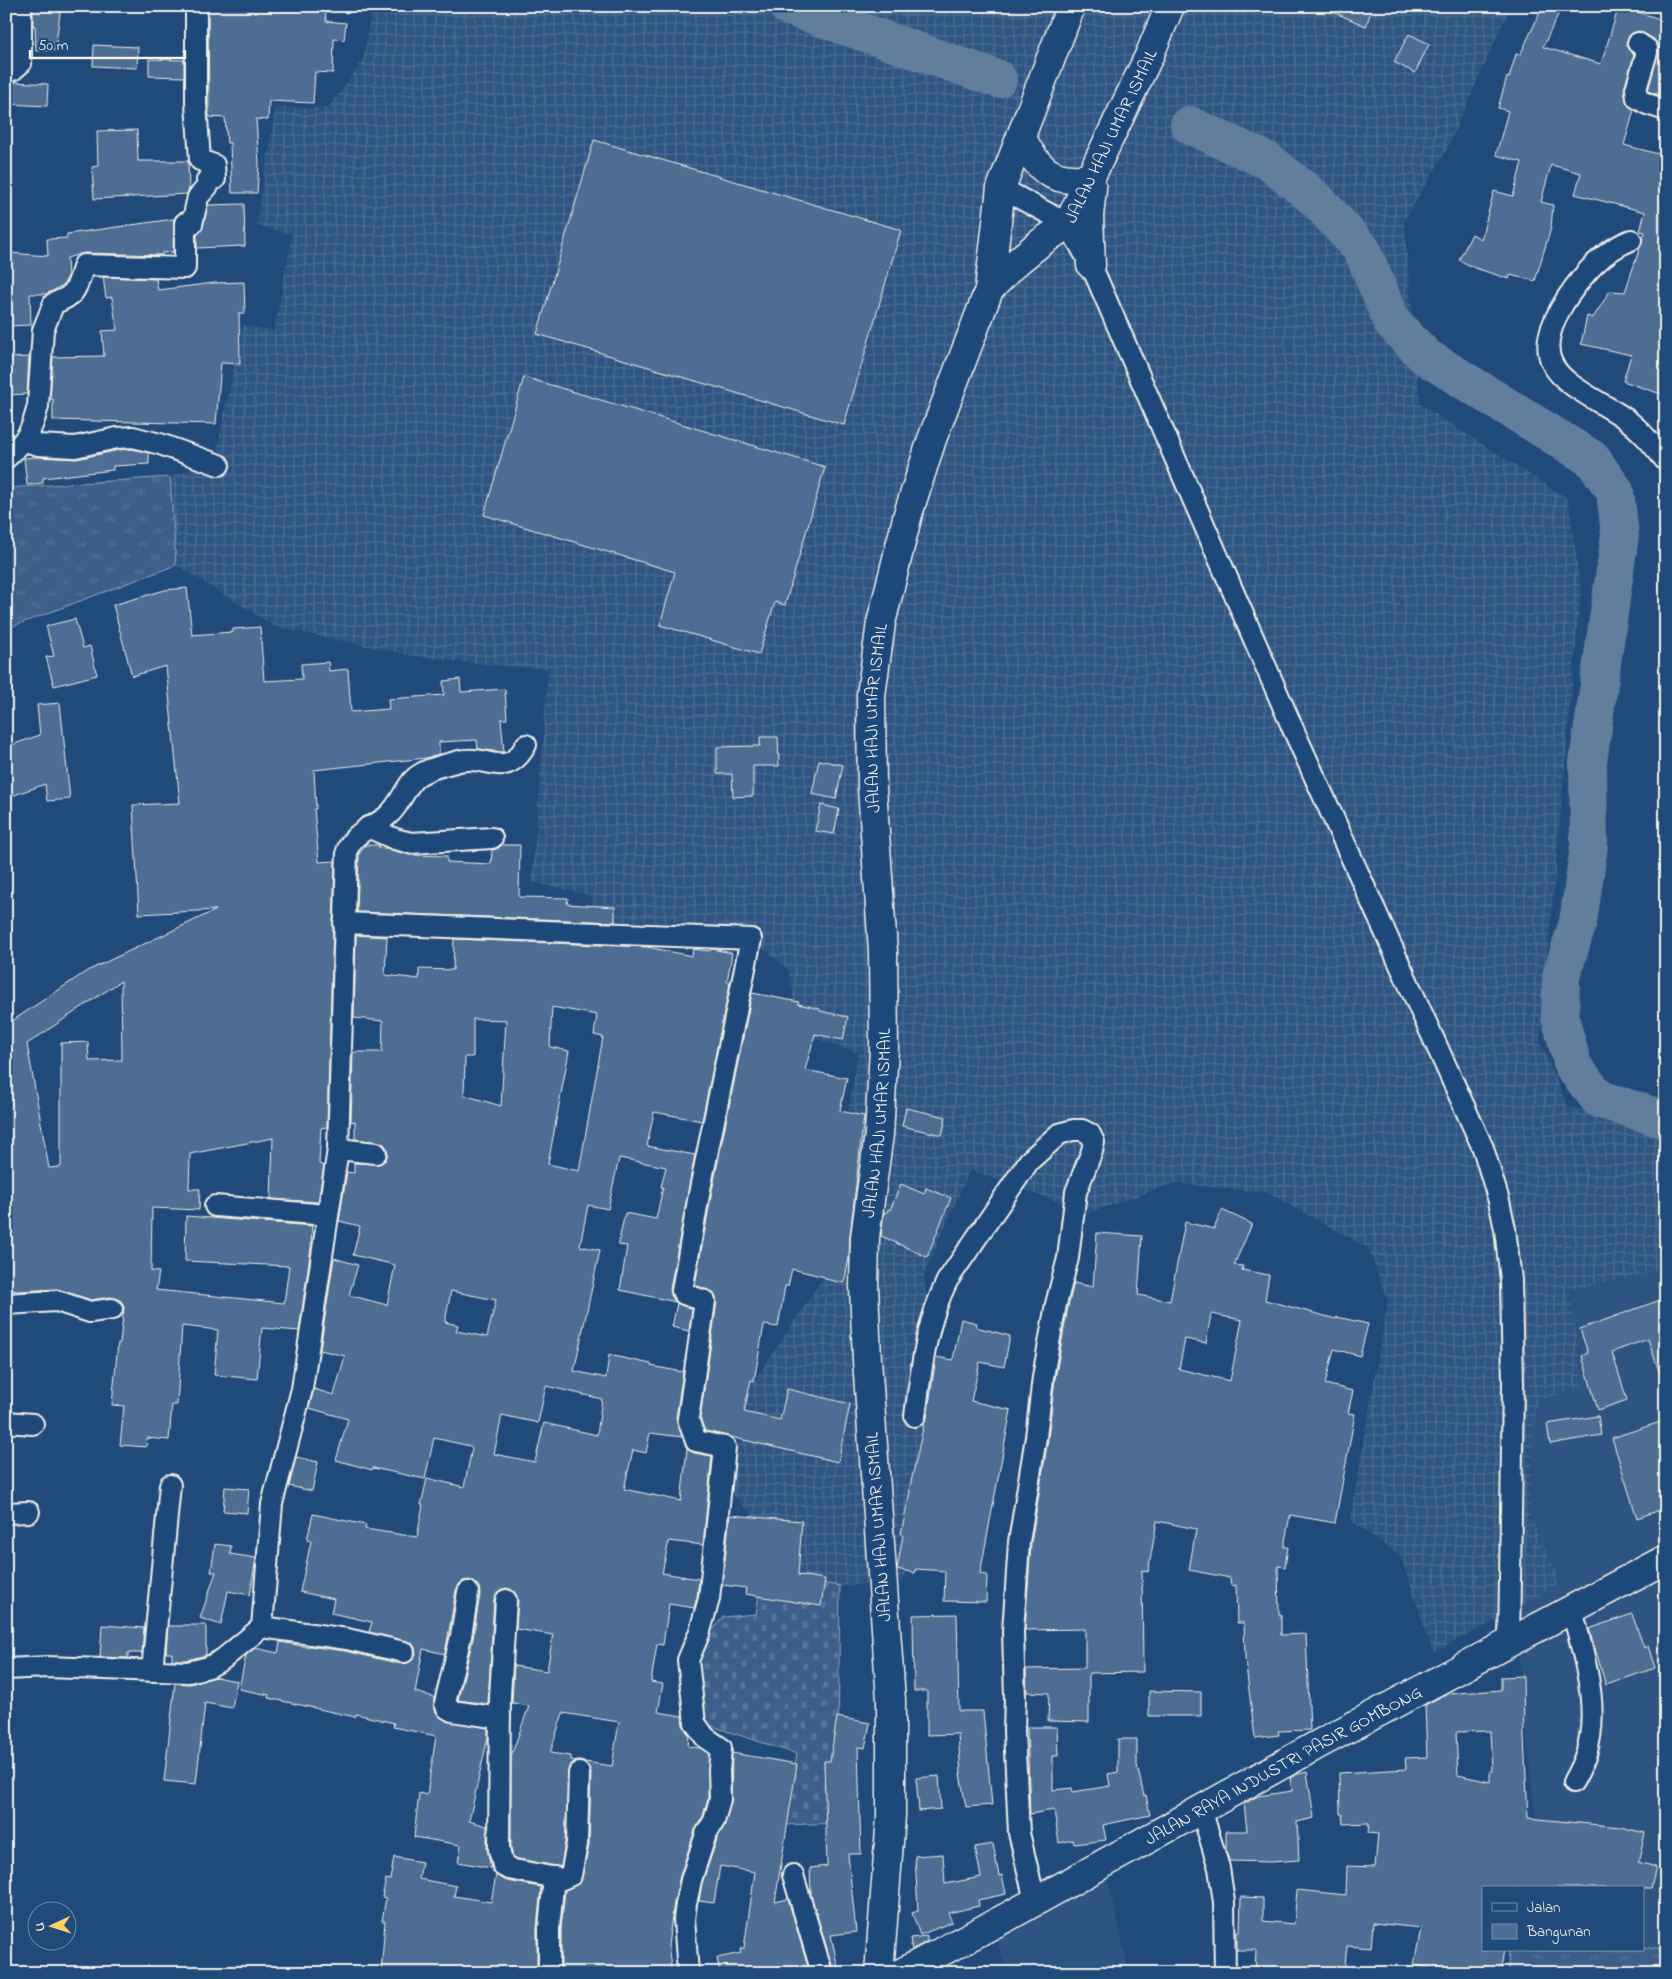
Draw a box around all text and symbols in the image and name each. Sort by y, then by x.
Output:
scale bar [30,28,185,60]
text: 50 m [38,35,69,57]
street label: JALAN HAJI UMAR ISMAIL [1059,46,1165,228]
street label: JALAN HAJI UMAR ISMAIL [860,622,896,814]
street label: JALAN HAJI UMAR ISMAIL [857,1028,899,1220]
street label: JALAN HAJI UMAR ISMAIL [860,1431,900,1622]
street label: JALAN RAYA INDUSTRI PASIR GOMBONG [1141,1680,1427,1853]
legend [1482,1886,1644,1952]
text: Jalan [1527,1897,1560,1919]
north arrow [28,1902,78,1952]
text: Bangunan [1526,1921,1591,1944]
text: U [30,1922,51,1932]

